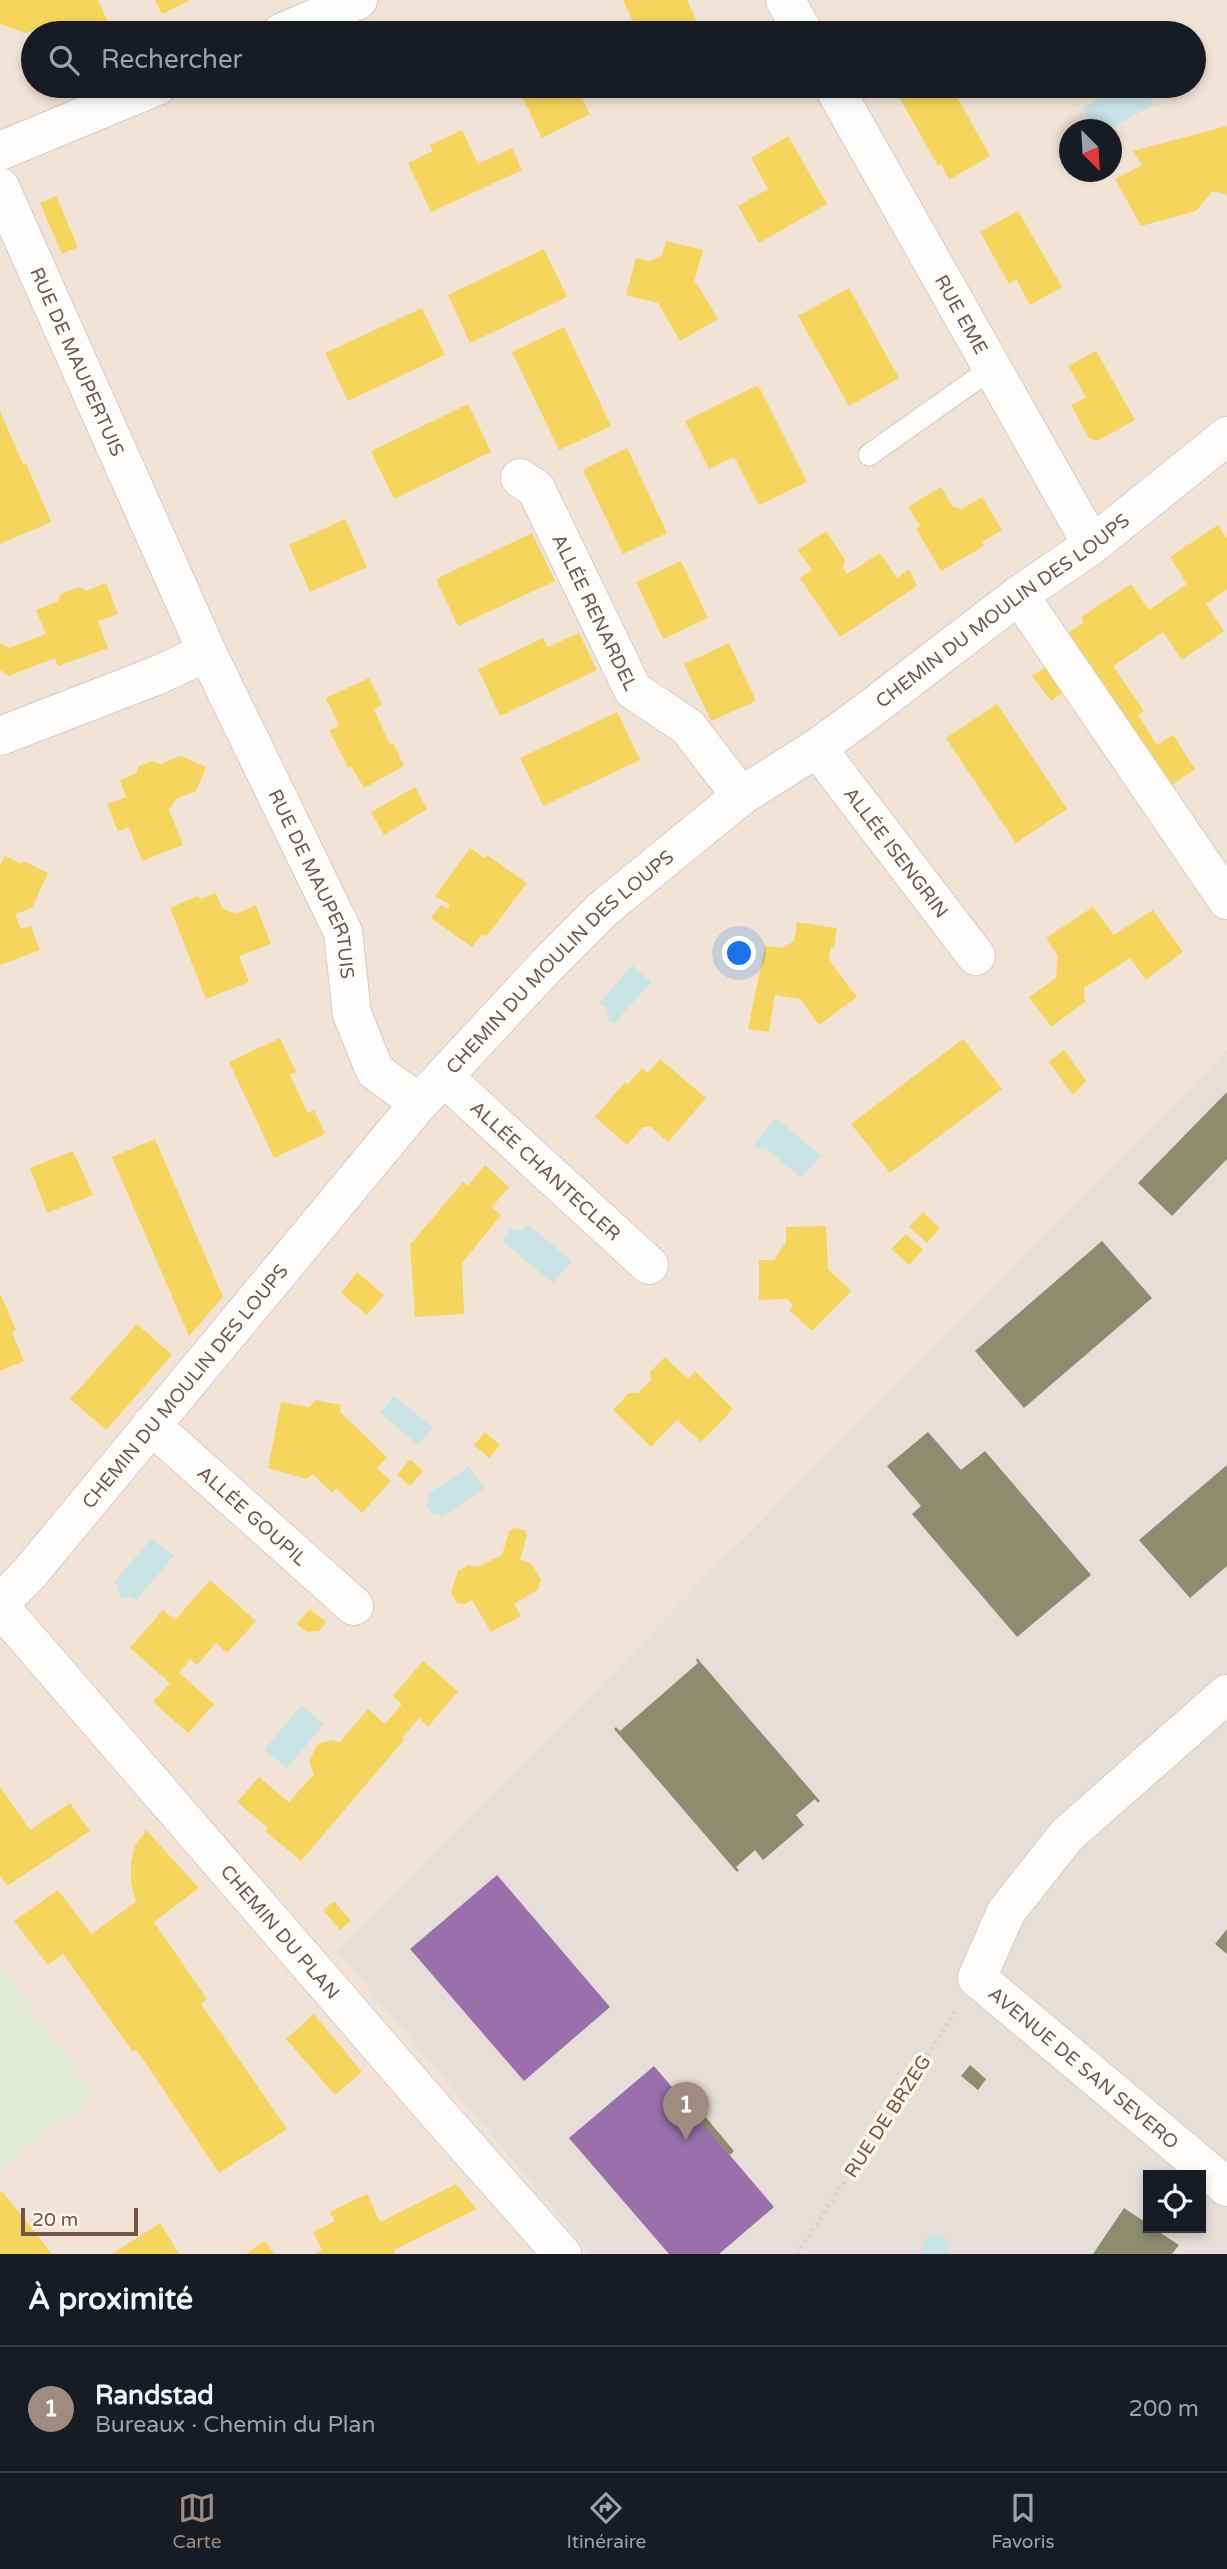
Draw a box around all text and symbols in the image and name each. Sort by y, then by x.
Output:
search box [21,21,1206,98]
icon: search [45,41,83,79]
text: Rechercher [101,44,243,75]
north arrow [1059,119,1122,182]
street label: RUE DE MAUPERTUIS [25,264,128,460]
street label: RUE EME [930,271,992,358]
street label: CHEMIN DU MOULIN DES LOUPS [872,509,1134,713]
street label: ALLÉE RENARDEL [547,531,642,694]
street label: ALLÉE ISENGRIN [839,783,953,922]
street label: RUE DE MAUPERTUIS [263,786,358,980]
street label: CHEMIN DU MOULIN DES LOUPS [442,846,678,1079]
your location [722,936,756,970]
street label: ALLÉE CHANTECLER [465,1097,625,1245]
street label: CHEMIN DU MOULIN DES LOUPS [78,1260,293,1513]
street label: ALLÉE GOUPIL [193,1462,311,1571]
street label: CHEMIN DU PLAN [216,1861,344,2004]
street label: AVENUE DE SAN SEVERO [984,1982,1183,2154]
street label: RUE DE BRZEG [840,2051,936,2182]
pin: 1 [663,2082,709,2140]
map controls [1143,2170,1206,2233]
button: locate [1143,2170,1206,2233]
scale bar [21,2205,138,2237]
text: 20 m [32,2209,78,2231]
text: À proximité [28,2281,193,2318]
text: Randstad [95,2380,214,2411]
text: 1 [44,2395,58,2423]
text: 200 m [1129,2395,1199,2423]
text: Bureaux · Chemin du Plan [95,2411,376,2439]
tab: Carte [172,2489,222,2553]
tab: Itinéraire [566,2489,646,2553]
tab: Favoris [991,2489,1055,2553]

